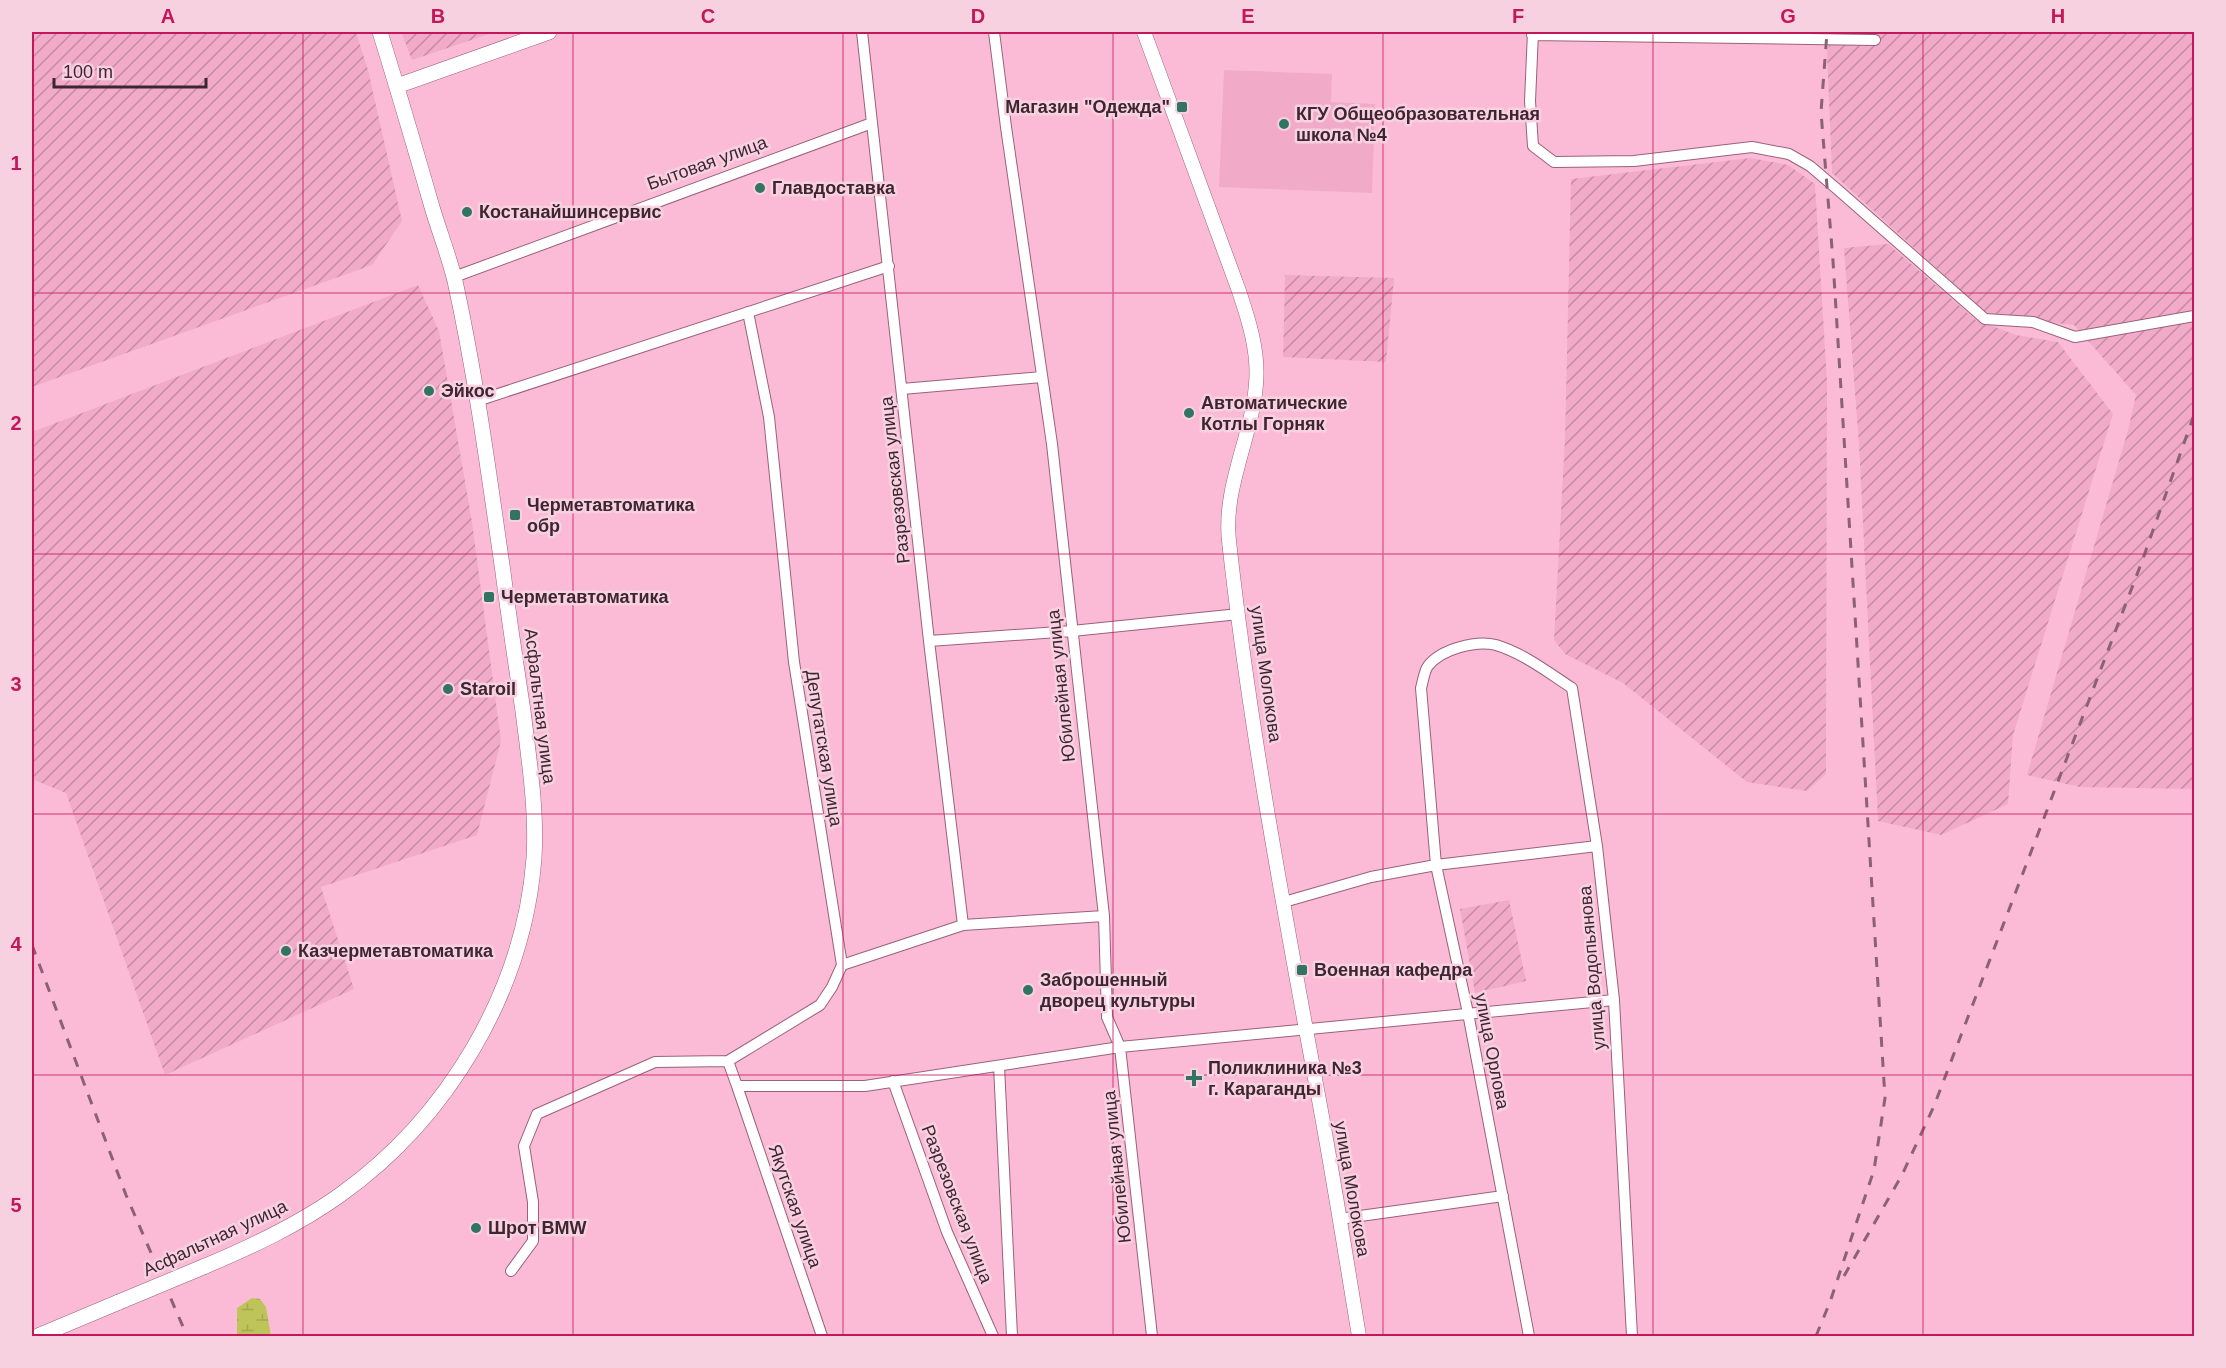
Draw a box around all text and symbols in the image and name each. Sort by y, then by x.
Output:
text: A [161,5,175,27]
text: B [431,5,445,27]
text: C [701,5,715,27]
text: D [971,5,985,27]
text: E [1241,5,1255,27]
text: F [1512,5,1524,27]
text: G [1780,5,1796,27]
text: H [2051,5,2065,27]
scale bar [54,51,206,89]
text: 100 m [63,62,113,82]
place label: Магазин "Одежда" [1005,97,1170,117]
marker: Магазин "Одежда" [1175,100,1189,114]
place label: КГУ Общеобразовательная школа №4 [1296,104,1540,145]
marker: КГУ Общеобразовательная школа №4 [1277,117,1291,131]
street label: Бытовая улица [644,132,771,194]
text: 1 [10,152,22,174]
place label: Главдоставка [772,178,896,198]
marker: Главдоставка [753,181,767,195]
place label: Костанайшинсервис [479,202,662,222]
marker: Костанайшинсервис [460,205,474,219]
place label: Эйкос [441,381,494,401]
marker: Эйкос [422,384,436,398]
place label: Автоматические Котлы Горняк [1201,393,1347,434]
street label: Разрезовская улица [876,394,914,565]
marker: Автоматические Котлы Горняк [1182,406,1196,420]
text: 2 [10,412,22,434]
place label: Черметавтоматика обр [527,495,695,536]
marker: Черметавтоматика обр [508,508,522,522]
place label: Черметавтоматика [501,587,669,607]
marker: Черметавтоматика [482,590,496,604]
street label: улица Молокова [1247,605,1286,744]
street label: Юбилейная улица [1043,608,1079,763]
street label: Асфальтная улица [521,627,560,786]
street label: Депутатская улица [802,668,846,829]
text: 3 [10,673,22,695]
place label: Staroil [460,679,516,699]
marker: Staroil [441,682,455,696]
street label: улица Водопьянова [1575,884,1609,1051]
text: 4 [10,933,22,955]
place label: Казчерметавтоматика [298,941,494,961]
marker: Казчерметавтоматика [279,944,293,958]
place label: Военная кафедра [1314,960,1473,980]
marker: Военная кафедра [1295,963,1309,977]
place label: Заброшенный дворец культуры [1040,970,1195,1011]
marker: Заброшенный дворец культуры [1021,983,1035,997]
street label: улица Орлова [1471,991,1513,1112]
place label: Поликлиника №3 г. Караганды [1208,1058,1362,1099]
marker: Поликлиника №3 г. Караганды [1185,1069,1203,1087]
street label: Юбилейная улица [1099,1089,1135,1244]
street label: улица Молокова [1330,1120,1374,1259]
street label: Разрезовская улица [918,1122,997,1287]
street label: Якутская улица [764,1141,826,1271]
text: 5 [10,1194,22,1216]
street label: Асфальтная улица [140,1195,291,1280]
place label: Шрот BMW [488,1218,586,1238]
marker: Шрот BMW [469,1221,483,1235]

